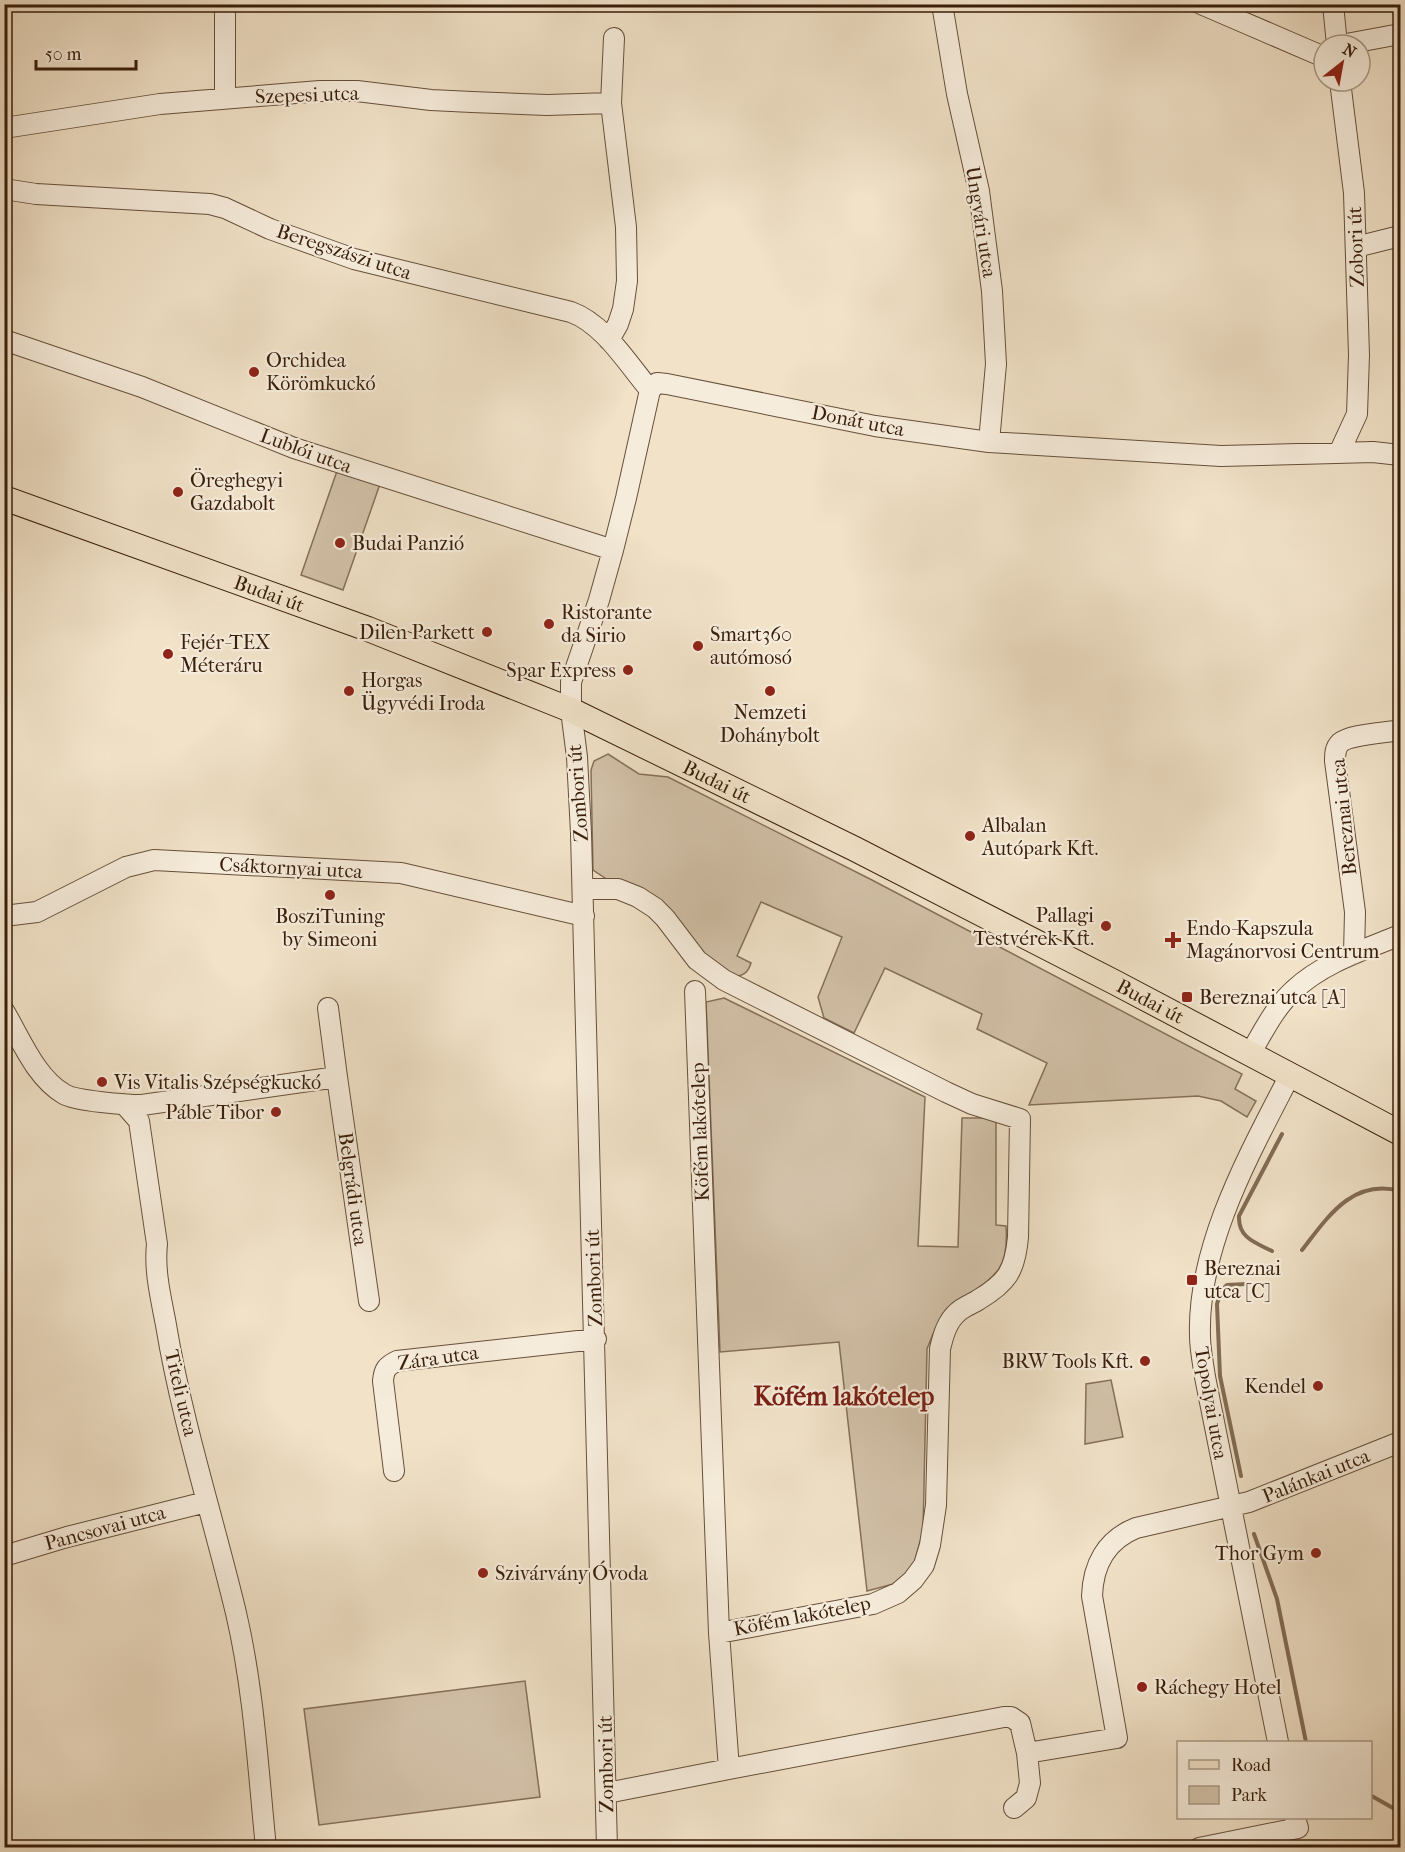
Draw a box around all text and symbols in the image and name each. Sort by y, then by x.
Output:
scale bar [36,33,136,71]
north arrow [1312,33,1372,93]
text: N [1339,39,1360,62]
text: 50 m [45,44,82,65]
street label: Szepesi utca [255,82,360,108]
street label: Ungvári utca [961,165,1001,280]
street label: Zobori út [1343,206,1369,288]
street label: Beregszászi utca [274,219,415,285]
place label: Orchidea Körömkuckó [266,349,376,395]
marker: Orchidea Körömkuckó [247,365,261,379]
street label: Donát utca [810,401,907,441]
street label: Lublói utca [257,424,356,478]
place label: Öreghegyi Gazdabolt [190,468,283,515]
marker: Öreghegyi Gazdabolt [171,485,185,499]
place label: Budai Panzió [352,532,464,555]
marker: Budai Panzió [333,536,347,550]
street label: Budai út [231,570,308,617]
place label: Ristorante da Sirio [561,601,652,647]
marker: Ristorante da Sirio [542,617,556,631]
place label: Dilen Parkett [359,621,475,644]
place label: Smart360 autómosó [710,623,792,669]
marker: Dilen Parkett [480,625,494,639]
place label: Fejér-TEX Méteráru [180,631,271,677]
marker: Smart360 autómosó [691,639,705,653]
marker: Fejér-TEX Méteráru [161,647,175,661]
place label: Spar Express [506,659,616,682]
marker: Spar Express [621,663,635,677]
place label: Horgas Ügyvédi Iroda [361,669,486,715]
marker: Horgas Ügyvédi Iroda [342,684,356,698]
marker: Nemzeti Dohánybolt [763,684,777,698]
place label: Nemzeti Dohánybolt [720,701,820,747]
street label: Zombori út [563,743,593,843]
street label: Budai út [679,755,755,808]
street label: Bereznai utca [1326,757,1362,877]
place label: Albalan Autópark Kft. [981,814,1099,860]
marker: Albalan Autópark Kft. [963,829,977,843]
street label: Csáktornyai utca [219,853,364,883]
marker: BosziTuning by Simeoni [323,888,337,902]
place label: Pallagi Testvérek Kft. [973,904,1094,950]
place label: BosziTuning by Simeoni [275,905,385,951]
place label: Endo-Kapszula Magánorvosi Centrum [1186,917,1380,963]
marker: Pallagi Testvérek Kft. [1099,919,1113,933]
marker: Endo-Kapszula Magánorvosi Centrum [1164,931,1182,949]
street label: Budai út [1113,974,1188,1028]
place label: Bereznai utca [A] [1199,986,1347,1009]
marker: Bereznai utca [A] [1180,990,1194,1004]
street label: Köfém lakótelep [686,1062,714,1202]
place label: Vis Vitalis Szépségkuckó [113,1071,321,1094]
marker: Vis Vitalis Szépségkuckó [95,1075,109,1089]
place label: Páble Tibor [165,1101,264,1124]
marker: Páble Tibor [269,1105,283,1119]
street label: Belgrádi utca [334,1131,372,1248]
street label: Zombori út [581,1229,607,1327]
place label: Bereznai utca [C] [1203,1257,1281,1303]
marker: Bereznai utca [C] [1185,1273,1199,1287]
street label: Zára utca [396,1341,481,1375]
street label: Topolyai utca [1190,1345,1232,1462]
street label: Titeli utca [160,1348,202,1439]
place label: BRW Tools Kft. [1002,1350,1133,1373]
marker: BRW Tools Kft. [1138,1354,1152,1368]
place label: Kendel [1244,1375,1306,1398]
marker: Kendel [1311,1379,1325,1393]
district label: Köfém lakótelep [754,1381,934,1412]
street label: Palánkai utca [1259,1444,1374,1508]
street label: Pancsovai utca [42,1501,169,1555]
place label: Thor Gym [1215,1542,1304,1565]
marker: Thor Gym [1309,1546,1323,1560]
place label: Szivárvány Óvoda [495,1560,649,1585]
marker: Szivárvány Óvoda [476,1566,490,1580]
street label: Köfém lakótelep [731,1591,873,1641]
place label: Ráchegy Hotel [1154,1676,1282,1699]
marker: Ráchegy Hotel [1135,1680,1149,1694]
street label: Zombori út [594,1715,618,1813]
legend [1177,1741,1372,1819]
text: Road [1231,1755,1271,1776]
text: Park [1231,1785,1268,1806]

